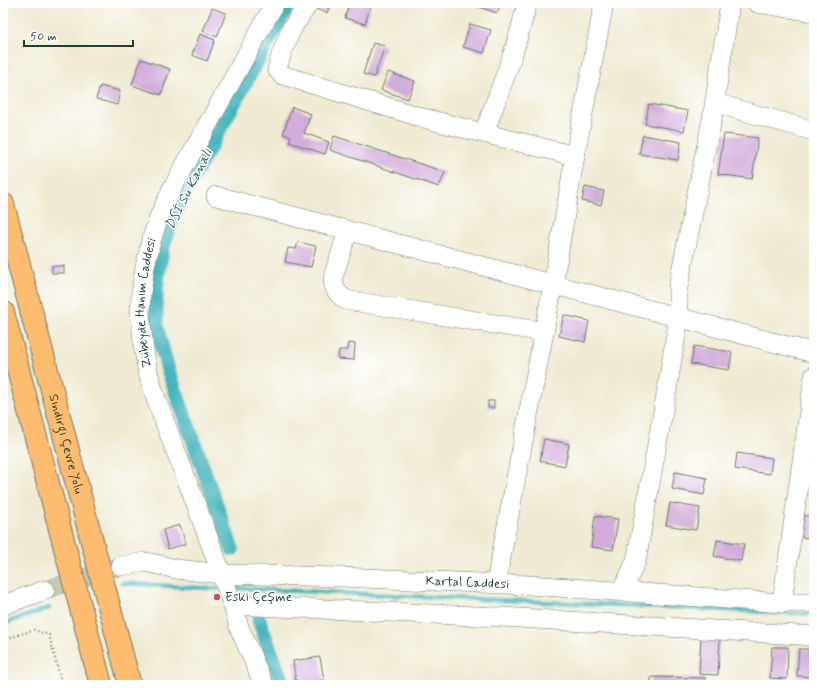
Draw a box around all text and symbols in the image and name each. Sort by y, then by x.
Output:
scale bar [24,22,133,48]
text: 50 m [30,29,57,45]
water label: DSİ Su Kanalı [161,145,217,232]
street label: Zübeyde Hanım Caddesi [131,236,160,369]
street label: Sındırgı Çevre Yolu [45,392,88,496]
street label: Kartal Caddesi [425,572,510,593]
place label: Eski Çeşme [225,589,292,606]
marker: Eski Çeşme [212,592,222,602]

